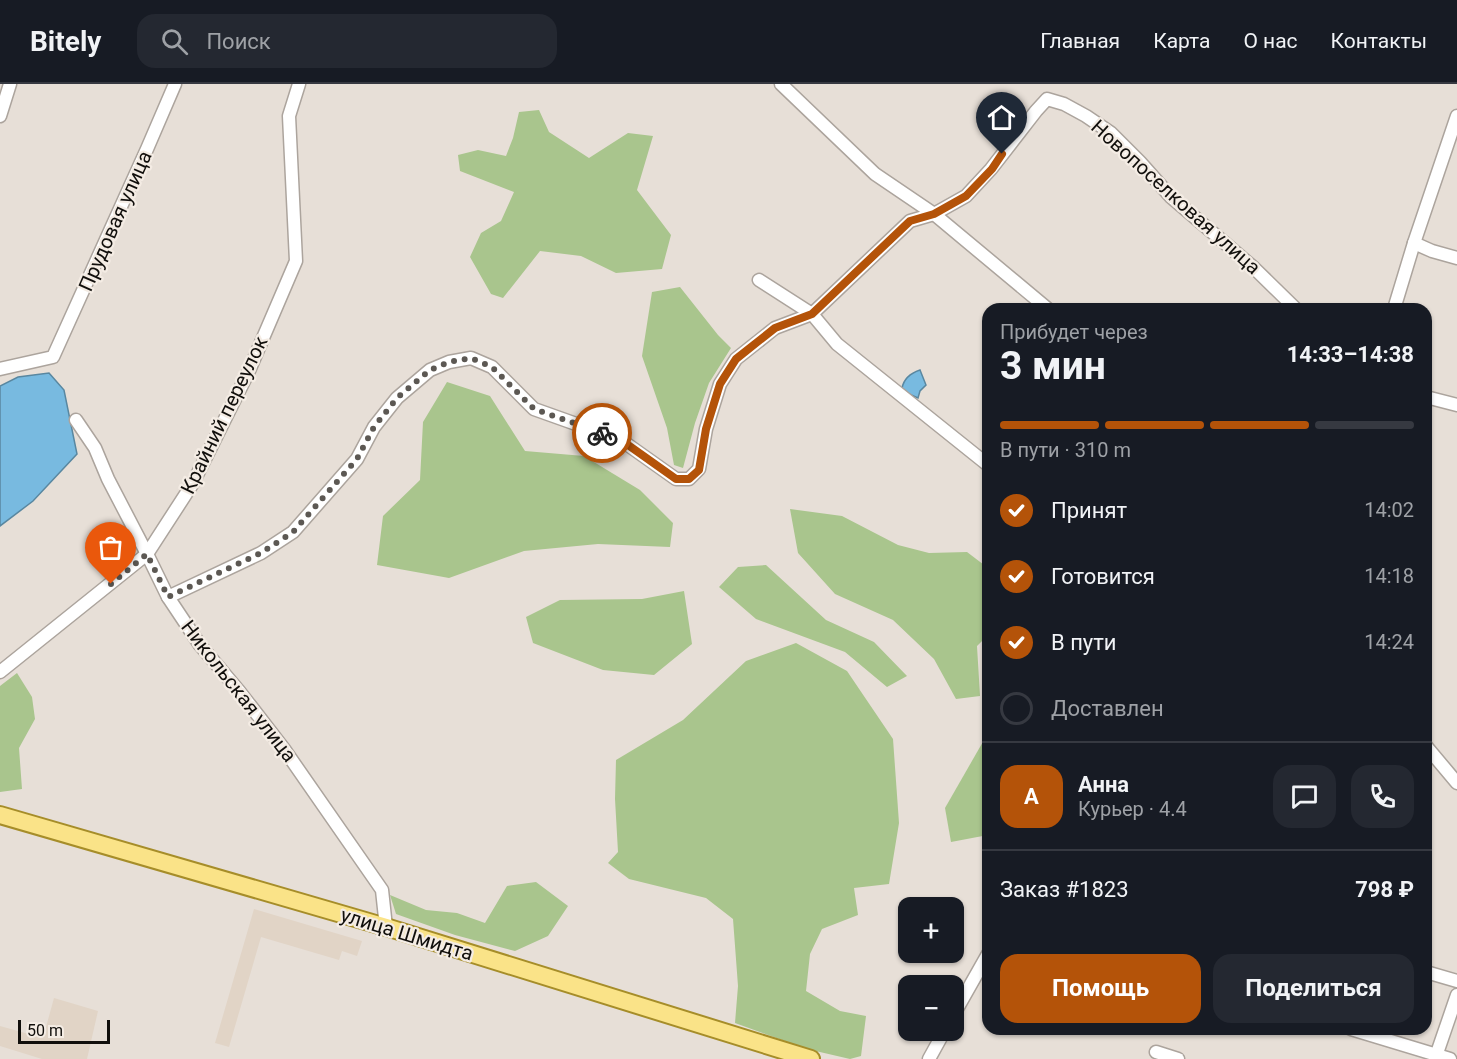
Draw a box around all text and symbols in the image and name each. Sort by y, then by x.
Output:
search box [137,14,557,68]
text: Bitely [30,25,101,58]
icon: search [158,25,191,58]
text: Поиск [206,29,271,54]
text: Главная [1040,29,1120,53]
text: Карта [1153,29,1210,53]
text: О нас [1243,29,1298,53]
text: Контакты [1331,29,1427,53]
pin [976,92,1027,154]
icon: home [985,101,1018,134]
street label: Новопоселковая улица [1086,115,1266,279]
street label: Прудовая улица [73,147,157,295]
text: Прибудет через [1000,320,1148,344]
street label: Крайний переулок [175,332,273,498]
text: 14:33–14:38 [1287,342,1414,367]
text: 3 мин [1000,343,1106,389]
courier [572,403,632,463]
icon: bike [586,417,619,450]
text: В пути · 310 m [1000,438,1131,462]
icon: check [1000,494,1033,527]
text: Принят [1051,498,1127,523]
text: 14:02 [1364,498,1414,522]
pin [85,522,136,584]
icon: bag [94,531,127,564]
icon: check [1000,560,1033,593]
text: Готовится [1051,564,1155,589]
text: 14:18 [1364,564,1414,588]
street label: Никольская улица [176,615,302,767]
icon: check [1000,626,1033,659]
text: В пути [1051,630,1117,655]
text: 14:24 [1364,630,1414,654]
text: Доставлен [1051,696,1164,721]
button: chat [1273,765,1336,828]
button: phone [1351,765,1414,828]
text: Анна [1078,772,1129,797]
text: А [1024,784,1039,809]
text: Курьер · 4.4 [1078,797,1187,821]
text: Заказ #1823 [1000,877,1129,902]
text: 798 ₽ [1355,877,1414,902]
map controls [898,897,964,1041]
button: + [898,897,964,963]
street label: улица Шмидта [338,902,476,966]
button: Помощь [1000,954,1201,1023]
button: Поделиться [1213,954,1414,1023]
button: − [898,975,964,1041]
scale bar [18,1017,110,1044]
text: 50 m [27,1021,63,1040]

